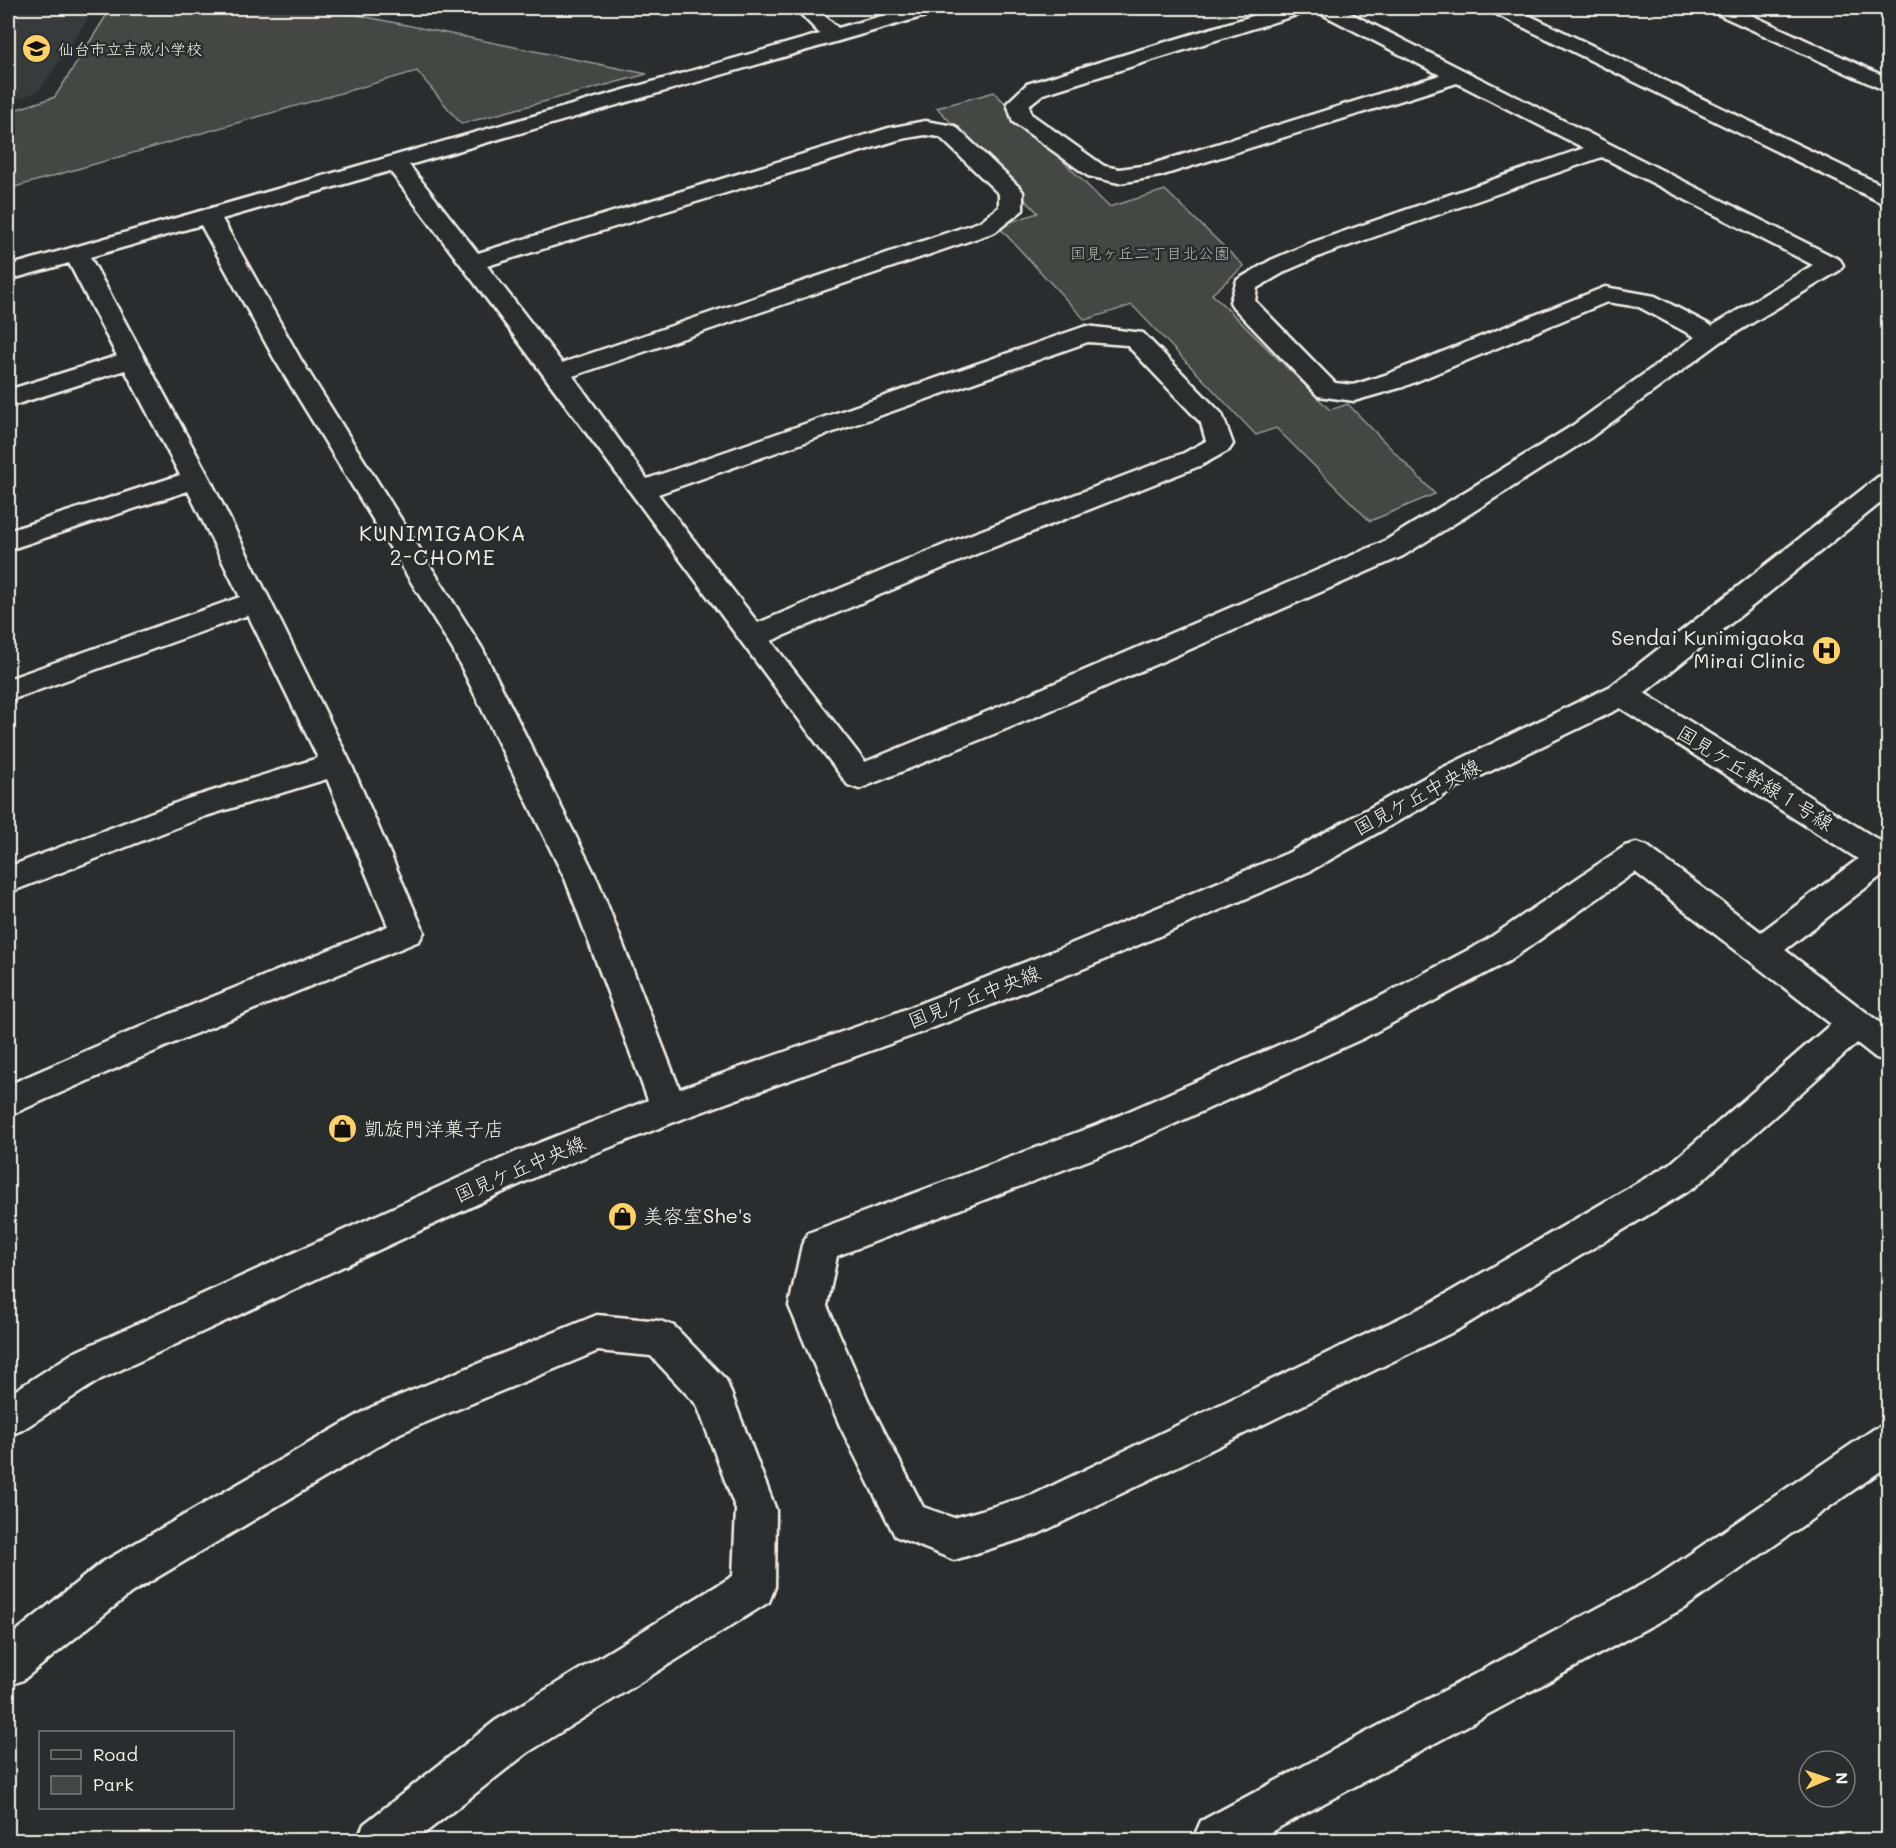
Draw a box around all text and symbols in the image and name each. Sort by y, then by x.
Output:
school or university icon: 仙台市立吉成小学校 [21,33,53,65]
place label: 仙台市立吉成小学校 [58,38,202,59]
park label: 国見ヶ丘二丁目北公園 [1070,242,1230,263]
district label: KUNIMIGAOKA 2-CHOME [359,519,527,570]
place label: Sendai Kunimigaoka Mirai Clinic [1611,624,1805,673]
hospital icon: Sendai Kunimigaoka Mirai Clinic [1810,634,1842,666]
street label: 国見ケ丘幹線１号線 [1672,718,1839,836]
street label: 国見ケ丘中央線 [1349,752,1484,840]
street label: 国見ケ丘中央線 [904,959,1044,1033]
shop icon: 凱旋門洋菓子店 [327,1113,359,1145]
place label: 凱旋門洋菓子店 [364,1115,504,1141]
street label: 国見ケ丘中央線 [450,1129,589,1207]
shop icon: 美容室She's [606,1200,638,1232]
place label: 美容室She's [643,1202,752,1228]
legend [39,1731,234,1809]
text: Road [93,1742,138,1766]
north arrow [1797,1749,1857,1809]
text: Park [93,1772,134,1796]
text: N [1832,1772,1853,1785]

